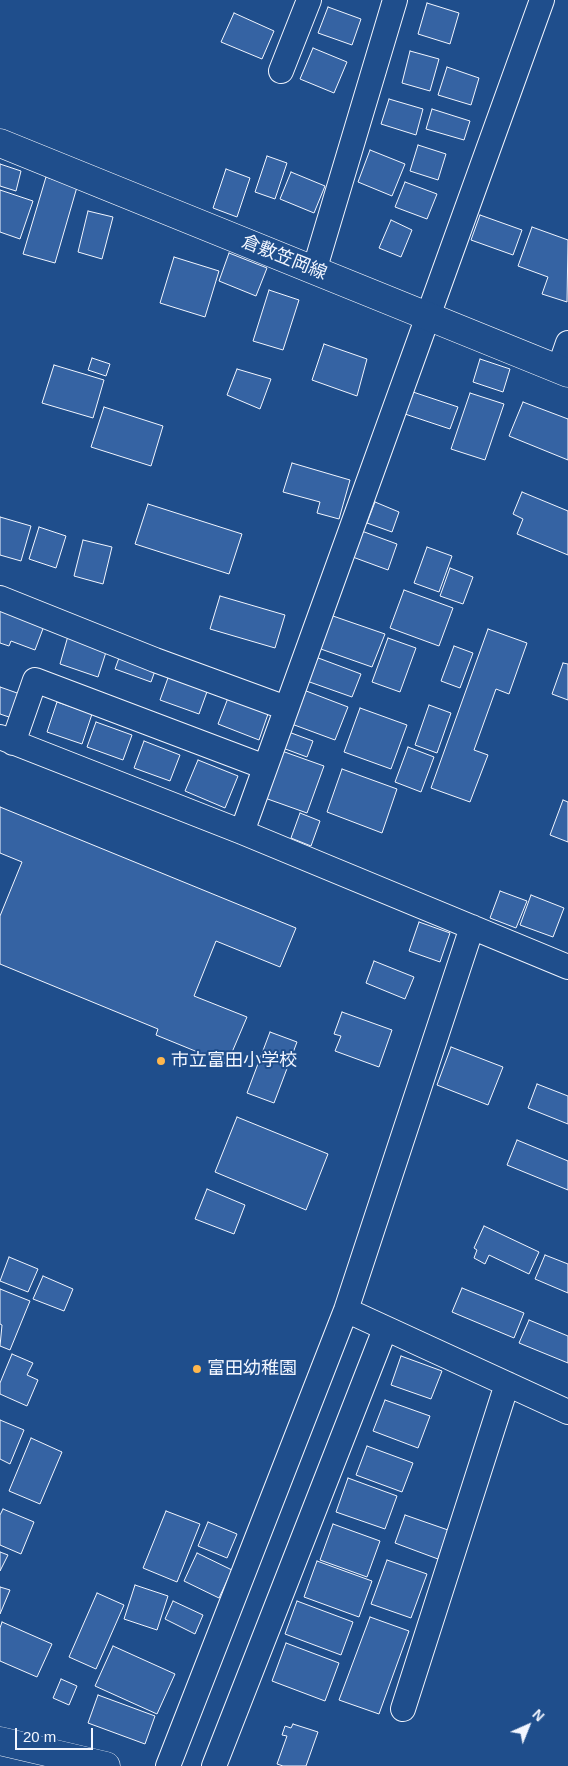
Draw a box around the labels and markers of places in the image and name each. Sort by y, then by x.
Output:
place label: 市立富田小学校 [171,1050,297,1072]
marker: 市立富田小学校 [155,1055,167,1067]
place label: 富田幼稚園 [207,1358,297,1380]
marker: 富田幼稚園 [191,1363,203,1375]

